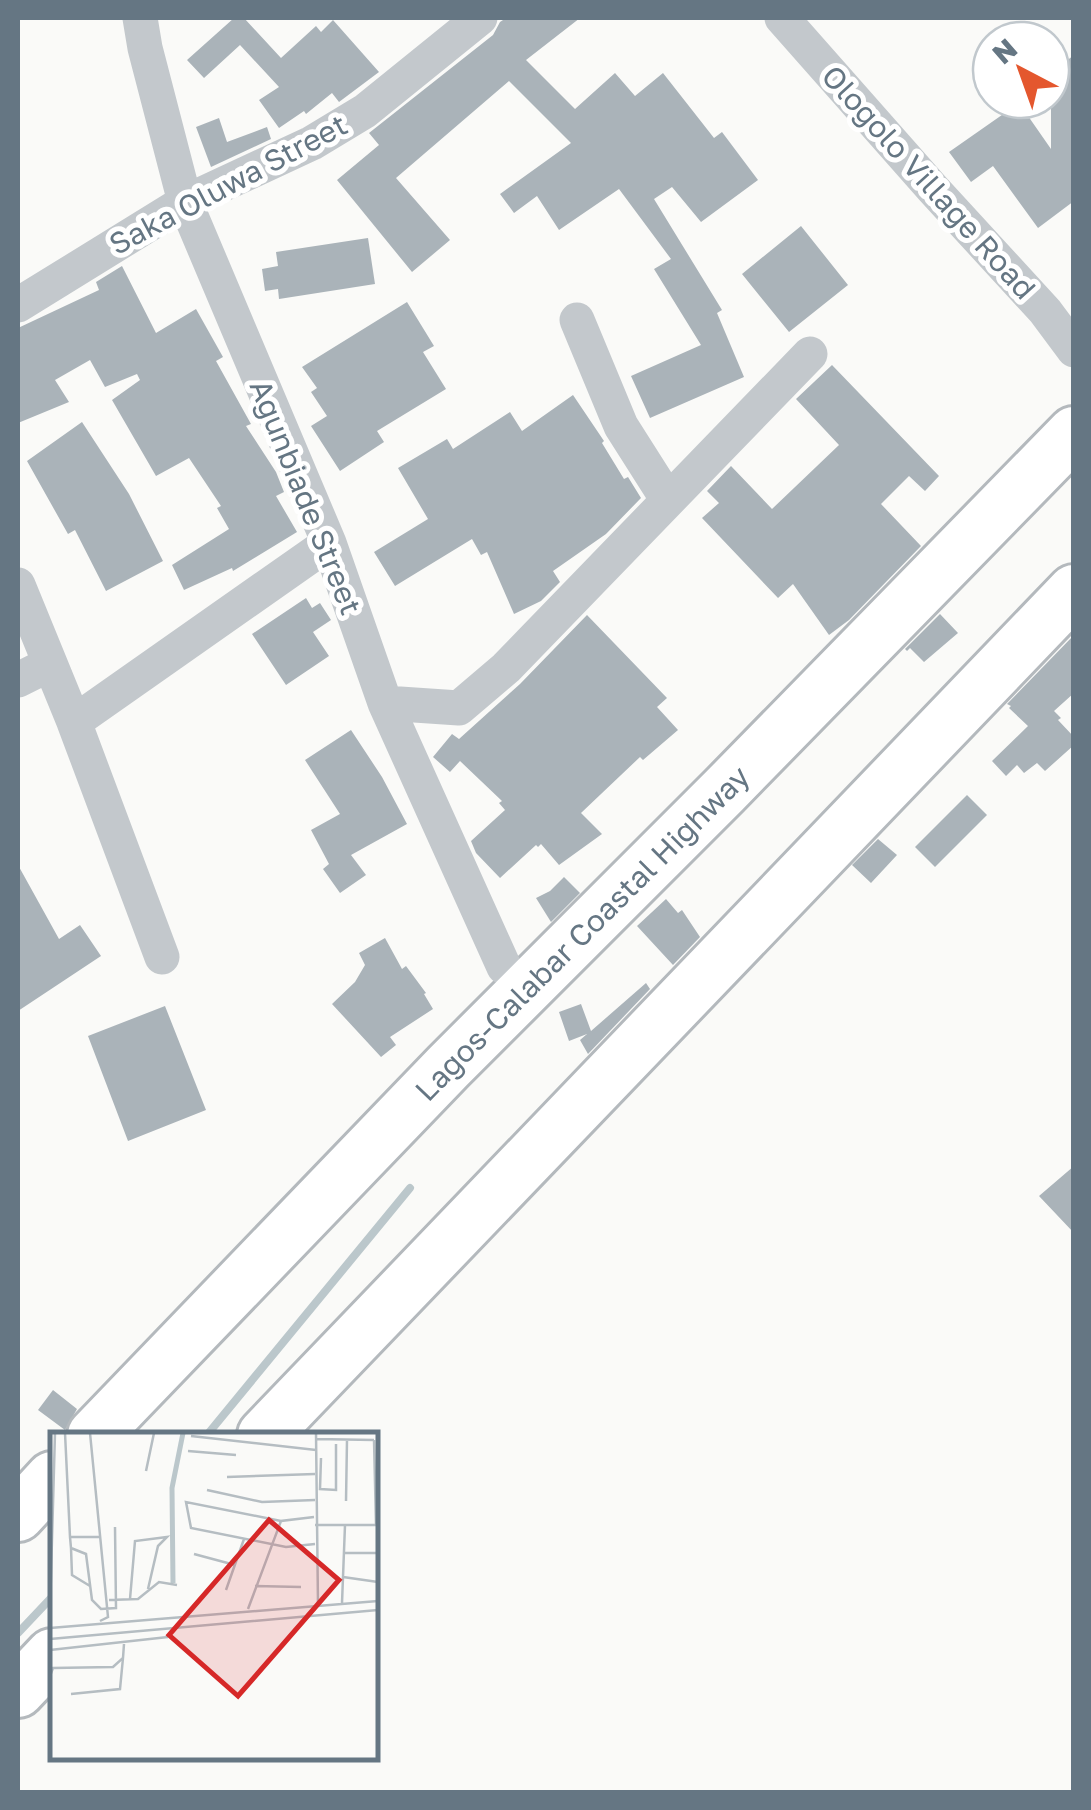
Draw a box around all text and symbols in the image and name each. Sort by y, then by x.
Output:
north arrow [971,20,1071,120]
text: N [985,31,1023,70]
street label: Ologolo Village Road [815,58,1043,306]
street label: Saka Oluwa Street [103,106,353,262]
street label: Agunbiade Street [242,374,370,620]
street label: Lagos-Calabar Coastal Highway [407,758,757,1108]
inset map [50,1432,378,1760]

